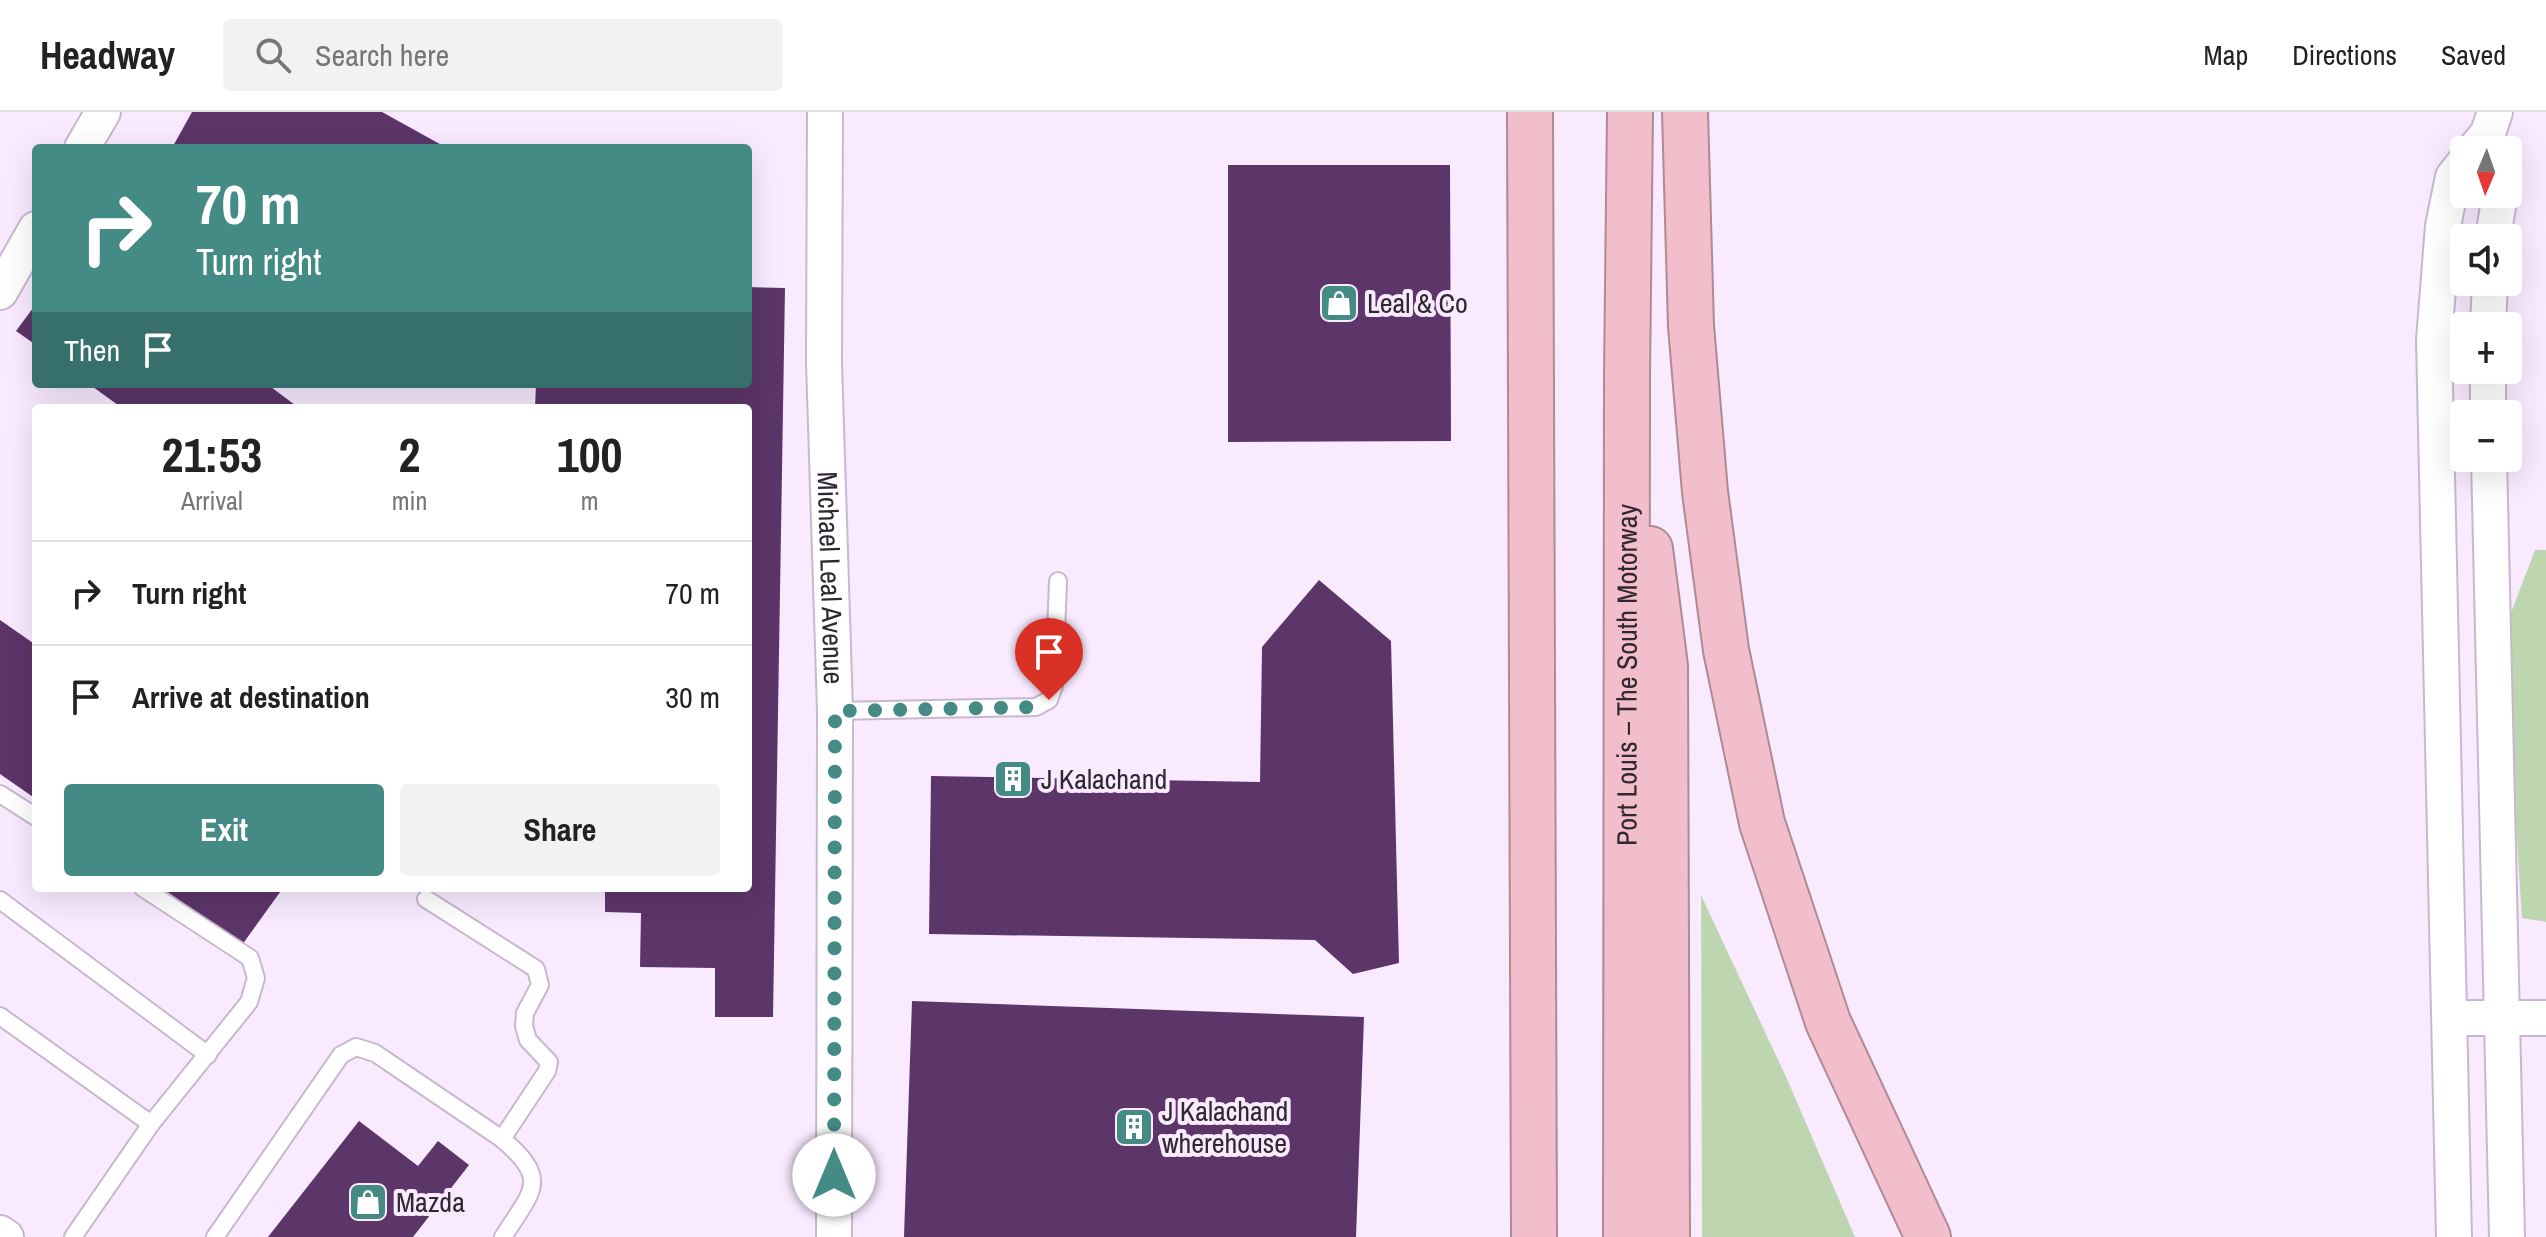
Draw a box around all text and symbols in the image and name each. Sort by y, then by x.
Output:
search box [223,19,783,91]
text: Headway [40,30,175,81]
icon: search [251,33,295,77]
text: Search here [315,35,449,75]
text: Map [2204,36,2248,74]
text: Directions [2292,36,2397,74]
text: Saved [2441,36,2506,74]
north arrow [2450,136,2522,208]
map controls [2450,136,2522,472]
text: 70 m [196,166,301,241]
icon: right [64,176,168,280]
button: sound [2450,224,2522,296]
text: Turn right [196,238,321,286]
shop icon: Leal & Co [1318,282,1360,324]
place label: Leal & Co [1367,284,1468,322]
button: + [2450,312,2522,384]
icon: arrive [136,328,180,372]
text: Then [64,330,120,370]
button: − [2450,400,2522,472]
text: 21:53 [162,422,262,487]
text: 2 [399,422,420,487]
text: 100 [557,422,622,487]
street label: Michael Leal Avenue [808,471,853,685]
text: Arrival [181,483,243,518]
text: min [392,483,427,518]
text: m [581,483,599,518]
street label: Port Louis – The South Motorway [1607,503,1646,846]
icon: right [64,571,108,615]
text: Turn right [132,573,246,613]
text: 70 m [665,573,720,613]
pin [1015,618,1083,700]
icon: arrive [1027,630,1071,674]
icon: arrive [64,675,108,719]
text: Arrive at destination [132,677,370,717]
text: 30 m [665,677,720,717]
building icon: J Kalachand [992,758,1034,800]
place label: J Kalachand [1041,760,1167,798]
button: Exit [64,784,384,876]
button: Share [400,784,720,876]
place label: J Kalachand wherehouse [1162,1092,1288,1162]
building icon: J Kalachand wherehouse [1113,1106,1155,1148]
position arrow [792,1133,876,1217]
shop icon: Mazda [347,1181,389,1223]
place label: Mazda [396,1183,465,1221]

